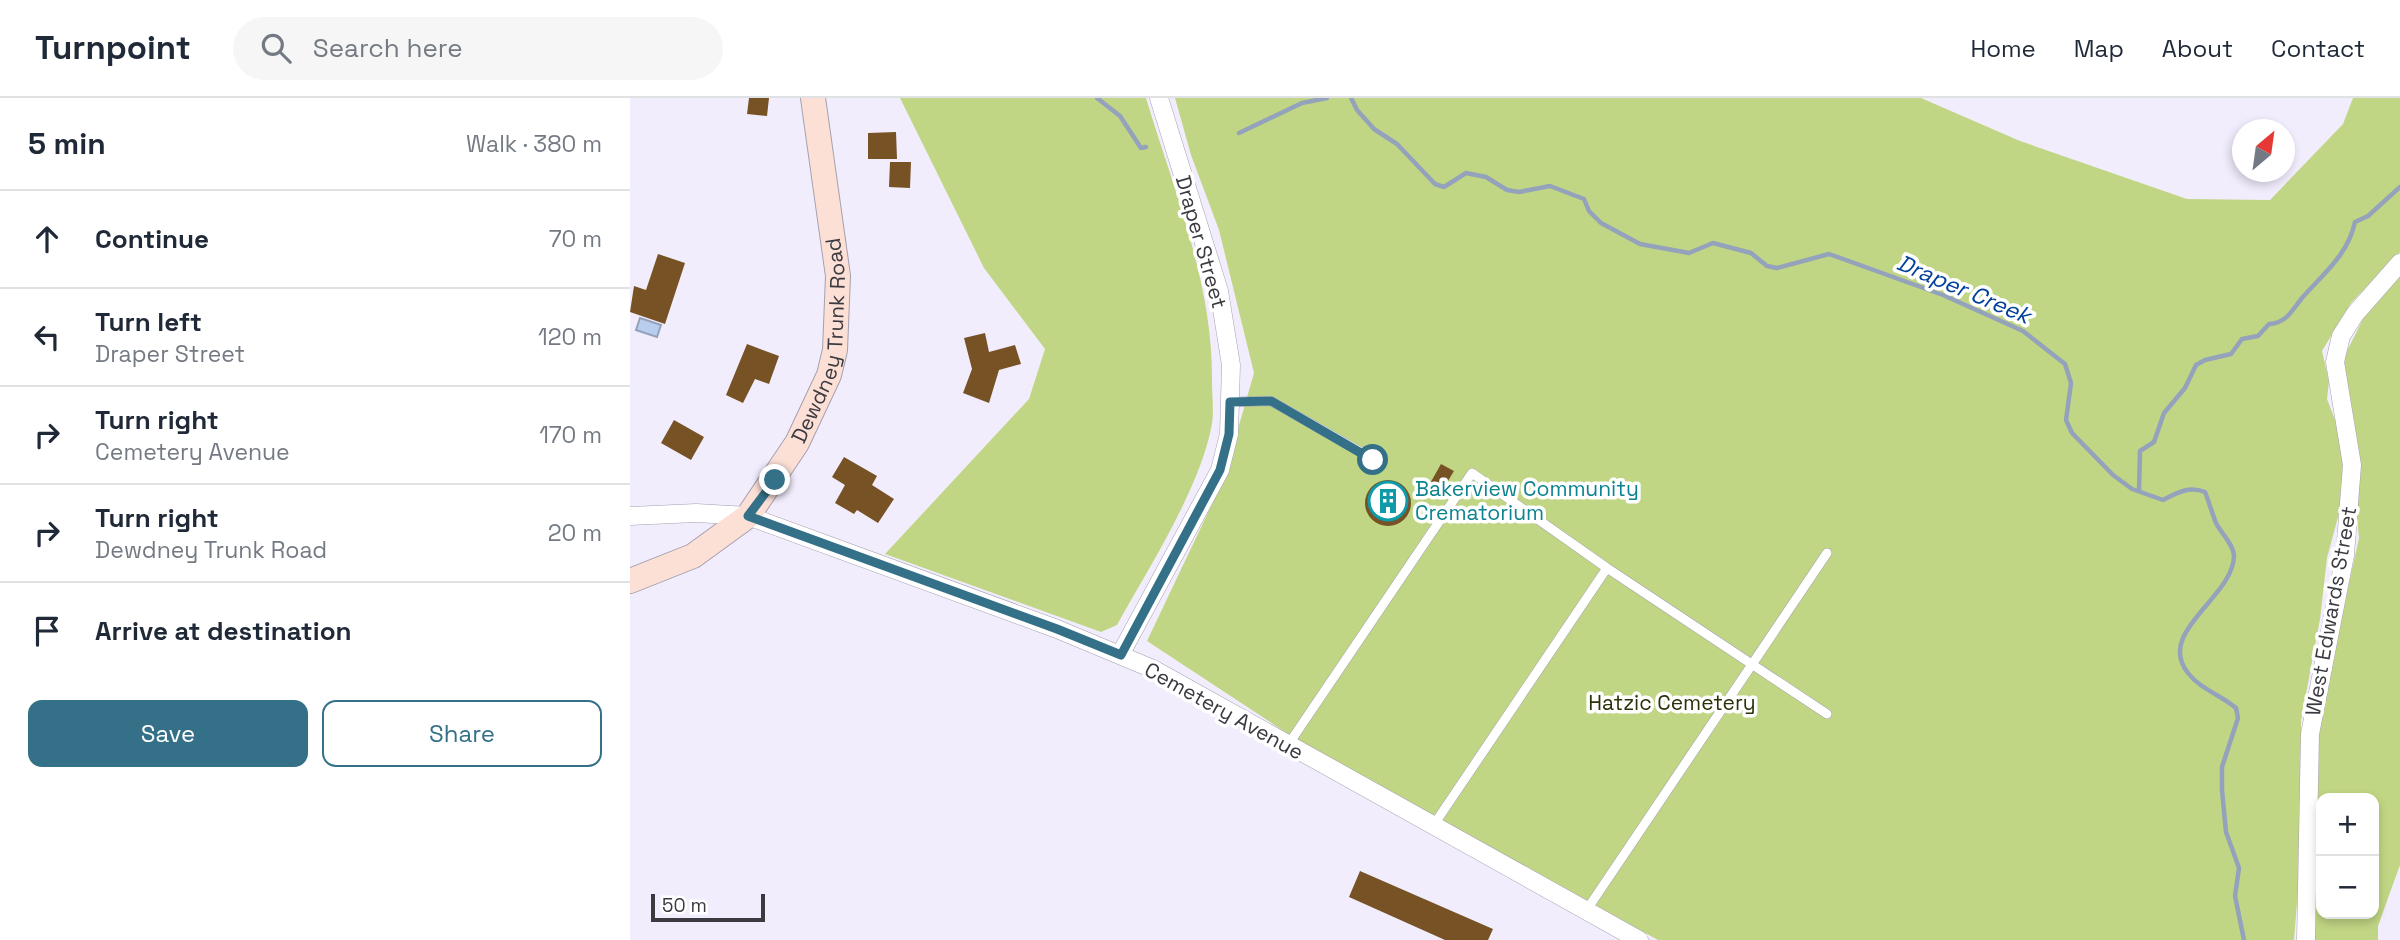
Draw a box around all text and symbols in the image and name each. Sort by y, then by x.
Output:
search box [233,17,723,80]
text: Turnpoint [35,27,191,69]
icon: search [257,29,295,67]
text: Search here [313,31,463,65]
text: Home [1970,33,2036,64]
text: Map [2074,33,2124,64]
text: About [2162,33,2233,64]
text: Contact [2271,33,2365,64]
north arrow [2232,119,2295,182]
text: 5 min [28,124,106,163]
text: Walk · 380 m [466,129,602,159]
street label: Draper Street [1170,172,1233,311]
icon: ahead [28,220,66,258]
text: Continue [95,222,209,256]
text: 70 m [549,224,602,254]
street label: Dewdney Trunk Road [785,236,851,447]
water label: Draper Creek [1893,247,2038,332]
text: Turn left [95,305,202,339]
icon: left [28,318,66,356]
text: 120 m [538,322,602,352]
text: Draper Street [95,339,245,369]
text: Turn right [95,403,219,437]
icon: right [28,416,66,454]
text: 170 m [539,420,602,450]
text: Cemetery Avenue [95,437,290,467]
route start [1357,444,1388,475]
route end [759,464,790,495]
place label: Bakerview Community Crematorium [1415,475,1639,526]
building icon: Bakerview Community Crematorium [1367,480,1409,522]
text: Turn right [95,501,219,535]
street label: West Edwards Street [2299,504,2362,718]
icon: right [28,514,66,552]
text: 20 m [548,518,602,548]
text: Dewdney Trunk Road [95,535,327,565]
icon: arrive [28,612,66,650]
text: Arrive at destination [95,614,352,648]
street label: Cemetery Avenue [1140,656,1309,765]
park label: Hatzic Cemetery [1588,689,1756,716]
button: Save [28,700,308,767]
button: Share [322,700,602,767]
map controls [2316,793,2379,919]
button: + [2316,793,2379,856]
button: − [2316,856,2379,919]
scale bar [651,891,765,923]
text: 50 m [662,893,707,918]

